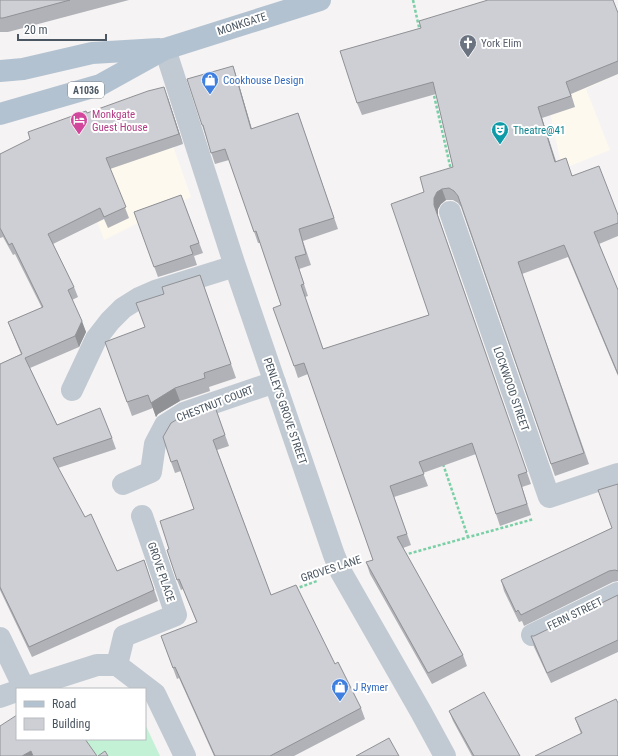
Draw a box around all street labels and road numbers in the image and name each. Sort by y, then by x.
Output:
street label: MONKGATE [216,10,269,38]
road number: A1036 [68,82,104,98]
street label: LOCKWOOD STREET [491,345,532,433]
street label: PENLEY'S GROVE STREET [261,356,309,466]
street label: CHESTNUT COURT [175,383,255,425]
street label: GROVE PLACE [145,540,177,604]
street label: GROVES LANE [299,553,363,585]
street label: FERN STREET [545,595,605,633]

